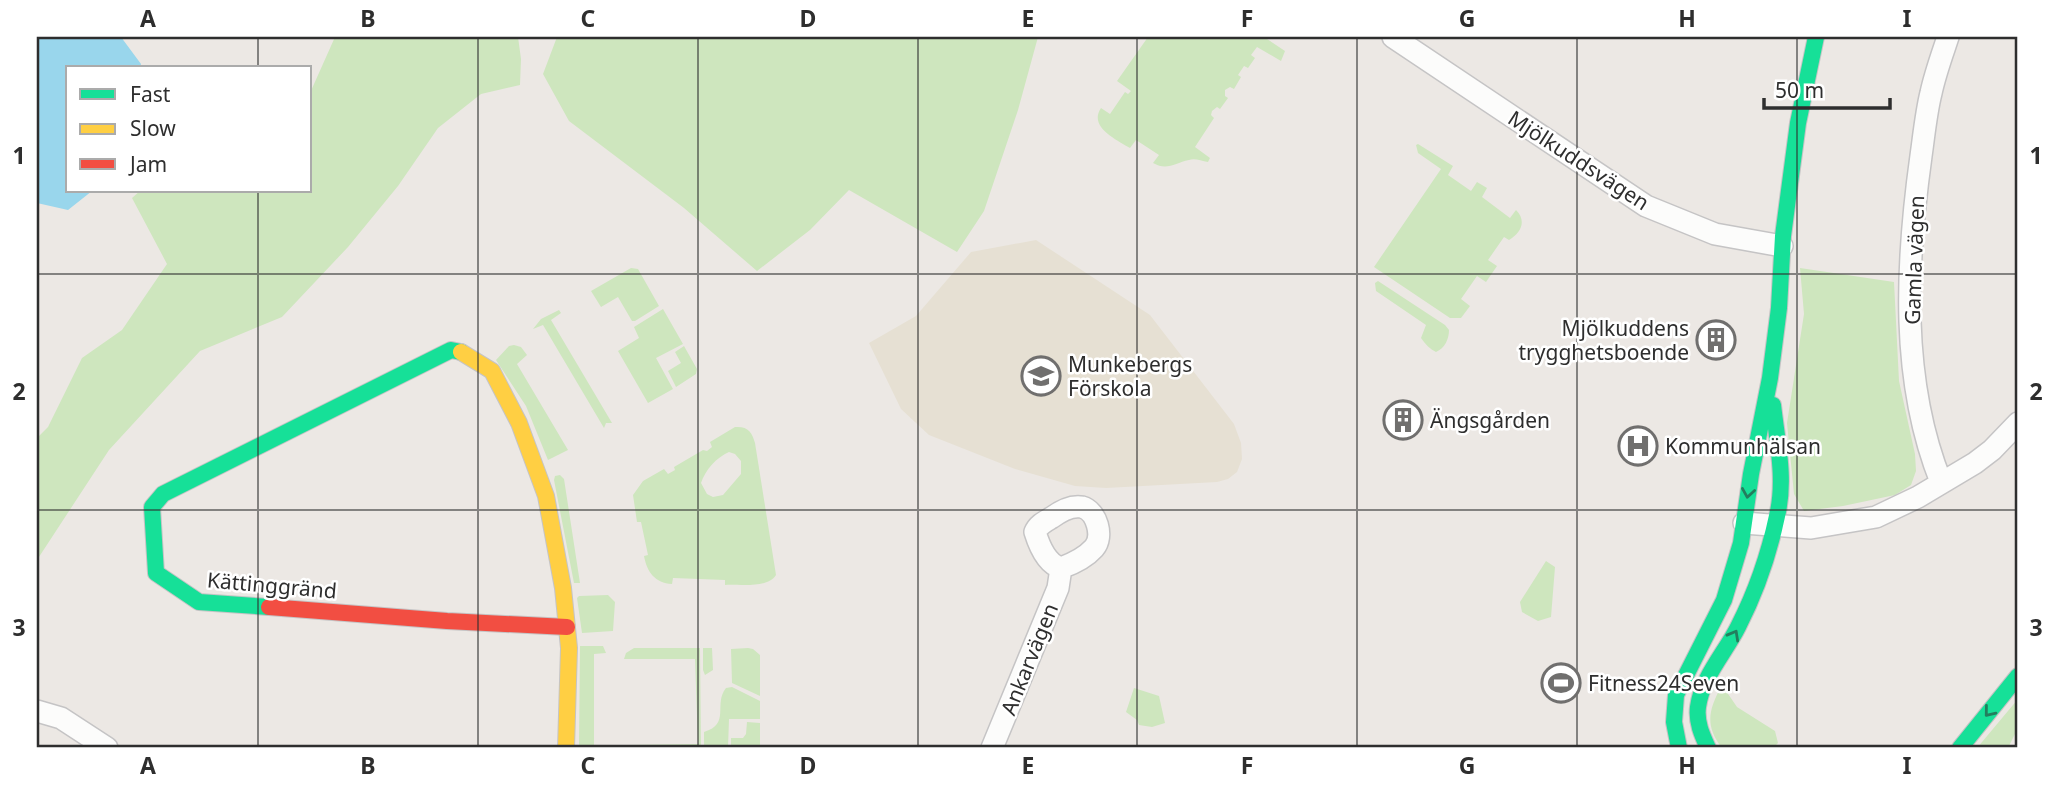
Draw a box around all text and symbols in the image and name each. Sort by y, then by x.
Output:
text: A [140,2,156,34]
text: B [360,2,376,34]
text: C [581,2,596,34]
text: D [800,2,816,34]
text: E [1022,2,1034,34]
text: F [1241,2,1253,34]
text: G [1459,2,1475,34]
text: H [1678,2,1696,34]
text: I [1903,2,1912,34]
legend [66,66,312,192]
scale bar [1764,66,1890,110]
text: 50 m [1775,76,1824,104]
text: Fast [130,80,171,108]
street label: Mjölkuddsvägen [1503,104,1655,216]
text: Slow [130,114,176,142]
text: 1 [12,139,26,171]
text: 1 [2029,139,2043,171]
text: Jam [128,150,167,178]
street label: Gamla vägen [1898,195,1930,325]
place label: Mjölkuddens trygghetsboende [1519,314,1689,366]
building icon: Mjölkuddens trygghetsboende [1695,319,1737,361]
place label: Munkebergs Förskola [1068,350,1192,402]
school or university icon: Munkebergs Förskola [1020,355,1062,397]
text: 2 [12,375,26,407]
text: 2 [2029,375,2043,407]
building icon: Ängsgården [1382,399,1424,441]
place label: Ängsgården [1430,406,1550,434]
hospital icon: Kommunhälsan [1617,425,1659,467]
place label: Kommunhälsan [1665,432,1821,460]
one-way arrow [1741,487,1756,499]
street label: Kättinggränd [206,565,338,605]
street label: Ankarvägen [994,599,1064,719]
text: 3 [12,611,26,643]
text: 3 [2029,611,2043,643]
one-way arrow [1726,629,1739,642]
sports icon: Fitness24Seven [1540,662,1582,704]
place label: Fitness24Seven [1588,669,1739,697]
one-way arrow [1985,705,1998,717]
text: A [140,749,156,781]
text: B [360,749,376,781]
text: C [581,749,596,781]
text: D [800,749,816,781]
text: E [1022,749,1034,781]
text: F [1241,749,1253,781]
text: G [1459,749,1475,781]
text: H [1678,749,1696,781]
text: I [1903,749,1912,781]

